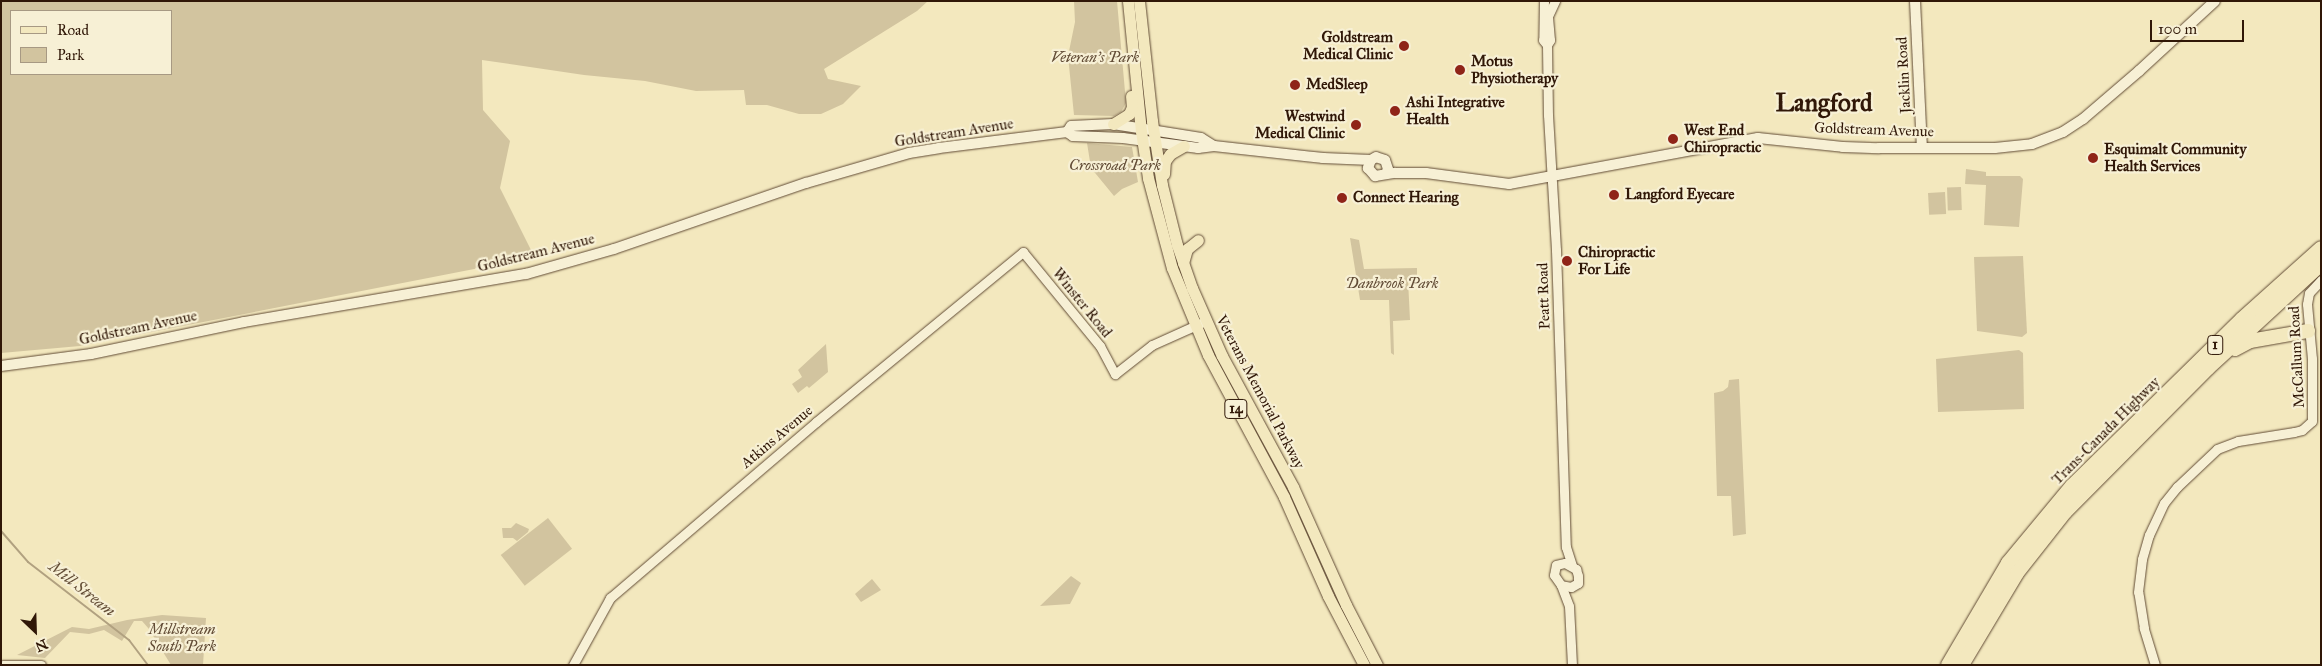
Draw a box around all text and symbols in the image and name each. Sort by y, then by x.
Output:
legend [10,10,172,75]
scale bar [2152,10,2246,42]
text: 100 m [2158,20,2197,38]
text: Road [57,21,89,39]
place label: Goldstream Medical Clinic [1303,28,1393,63]
street label: Jacklin Road [1893,36,1915,114]
marker: Goldstream Medical Clinic [1397,39,1411,53]
text: Park [57,46,84,64]
park label: Veteran's Park [1051,49,1139,67]
place label: Motus Physiotherapy [1471,52,1558,87]
marker: Motus Physiotherapy [1453,63,1467,77]
place label: MedSleep [1306,76,1368,94]
marker: MedSleep [1288,78,1302,92]
district label: Langford [1776,88,1872,118]
place label: Ashi Integrative Health [1406,93,1505,128]
marker: Ashi Integrative Health [1388,104,1402,118]
place label: Westwind Medical Clinic [1255,107,1345,142]
street label: Goldstream Avenue [893,115,1015,151]
marker: Westwind Medical Clinic [1349,118,1363,132]
street label: Goldstream Avenue [1814,119,1934,141]
place label: West End Chiropractic [1684,121,1761,156]
marker: West End Chiropractic [1666,132,1680,146]
place label: Esquimalt Community Health Services [2104,140,2246,175]
marker: Esquimalt Community Health Services [2086,151,2100,165]
park label: Crossroad Park [1069,157,1161,175]
place label: Langford Eyecare [1625,186,1734,204]
marker: Langford Eyecare [1607,188,1621,202]
place label: Connect Hearing [1353,189,1459,207]
marker: Connect Hearing [1335,191,1349,205]
street label: Goldstream Avenue [476,230,596,276]
place label: Chiropractic For Life [1578,243,1655,278]
marker: Chiropractic For Life [1560,254,1574,268]
street label: Peatt Road [1534,262,1554,330]
street label: Winster Road [1048,265,1116,341]
park label: Danbrook Park [1345,275,1439,293]
street label: McCallum Road [2285,306,2309,408]
street label: Goldstream Avenue [78,307,198,349]
street label: Veterans Memorial Parkway [1212,312,1308,472]
road number: 1 [2206,334,2224,356]
street label: Trans-Canada Highway [2048,373,2164,489]
road number: 14 [1224,398,1248,420]
street label: Atkins Avenue [737,402,817,472]
water label: Mill Stream [45,557,119,621]
north arrow [10,606,60,656]
park label: Millstream South Park [148,620,216,655]
text: N [32,635,50,655]

